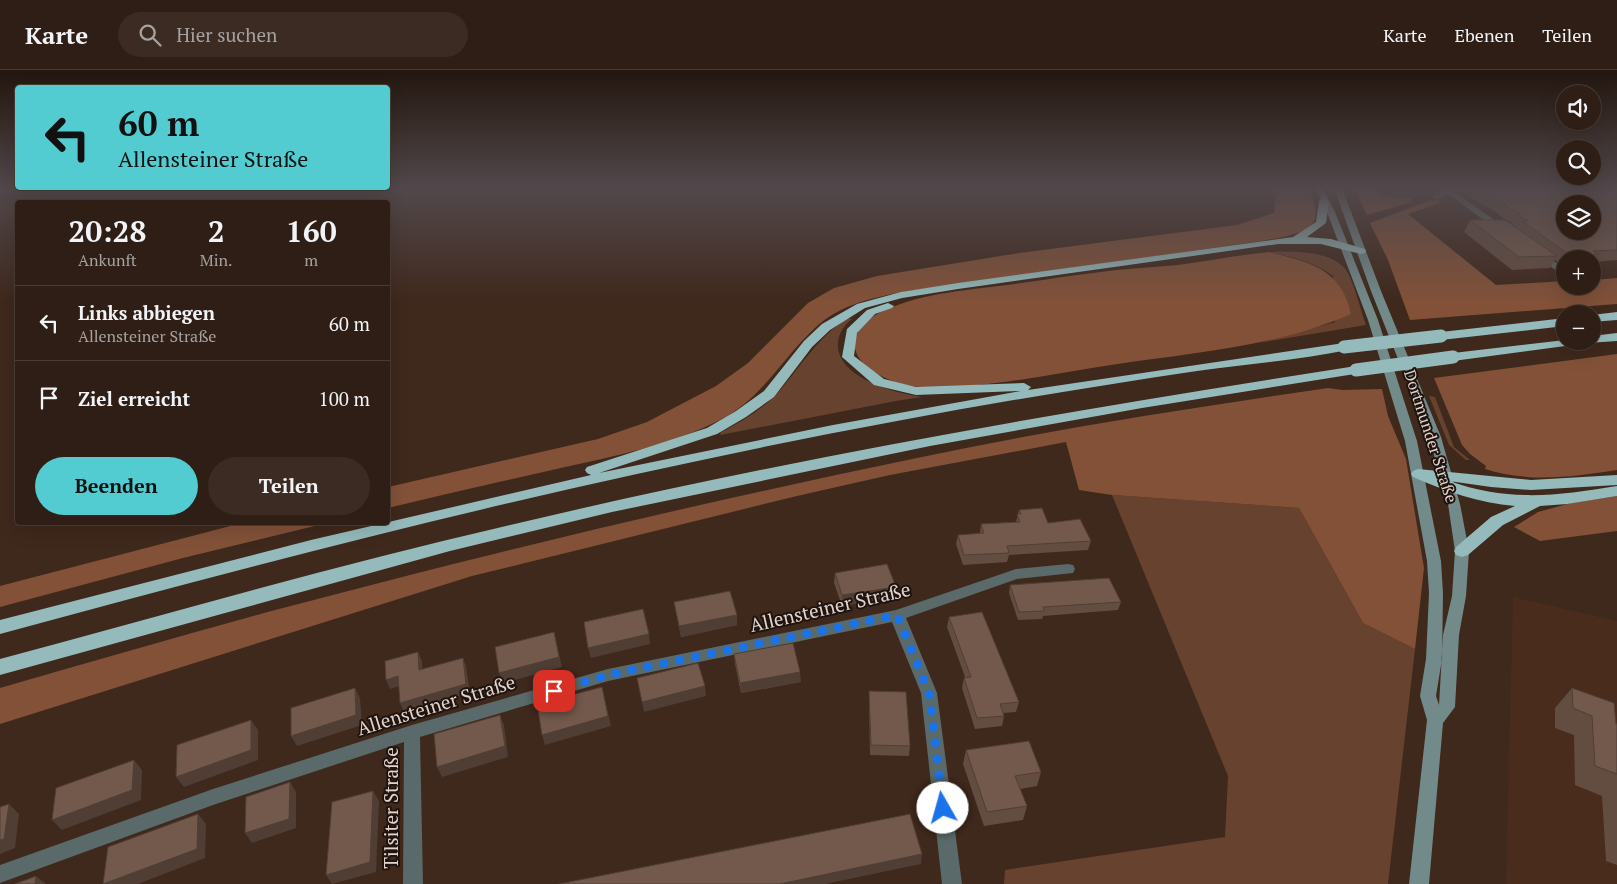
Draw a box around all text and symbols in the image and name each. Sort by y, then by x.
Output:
search box [118,12,468,57]
text: Karte [25,19,88,51]
icon: search [136,21,164,49]
text: Hier suchen [176,22,277,47]
text: Karte [1383,23,1427,47]
text: Ebenen [1455,23,1514,47]
text: Teilen [1542,23,1592,47]
map controls [1556,85,1601,350]
button: sound [1556,85,1601,130]
text: 60 m [118,100,199,146]
icon: left [35,105,100,170]
button: search [1556,140,1601,185]
text: Allensteiner Straße [118,144,308,173]
button: layers [1556,195,1601,240]
text: 20:28 [68,211,146,251]
text: 2 [208,211,225,251]
text: 160 [286,211,337,251]
text: Ankunft [78,249,137,271]
text: Min. [200,249,232,271]
text: m [304,249,318,271]
button: + [1556,250,1601,295]
text: Links abbiegen [78,300,215,325]
button: − [1556,305,1601,350]
icon: left [35,309,63,337]
text: 60 m [329,311,370,336]
text: Allensteiner Straße [78,325,216,347]
street label: Dortmunder Straße [1399,367,1463,505]
icon: arrive [35,384,63,412]
text: Ziel erreicht [78,386,190,411]
text: 100 m [319,386,370,411]
button: Beenden [35,457,198,515]
button: Teilen [208,457,370,515]
street label: Allensteiner Straße [747,576,913,637]
street label: Allensteiner Straße [354,669,518,741]
pin [533,670,575,712]
icon: arrive [540,677,568,705]
street label: Tilsiter Straße [378,747,403,869]
position arrow [916,781,968,833]

